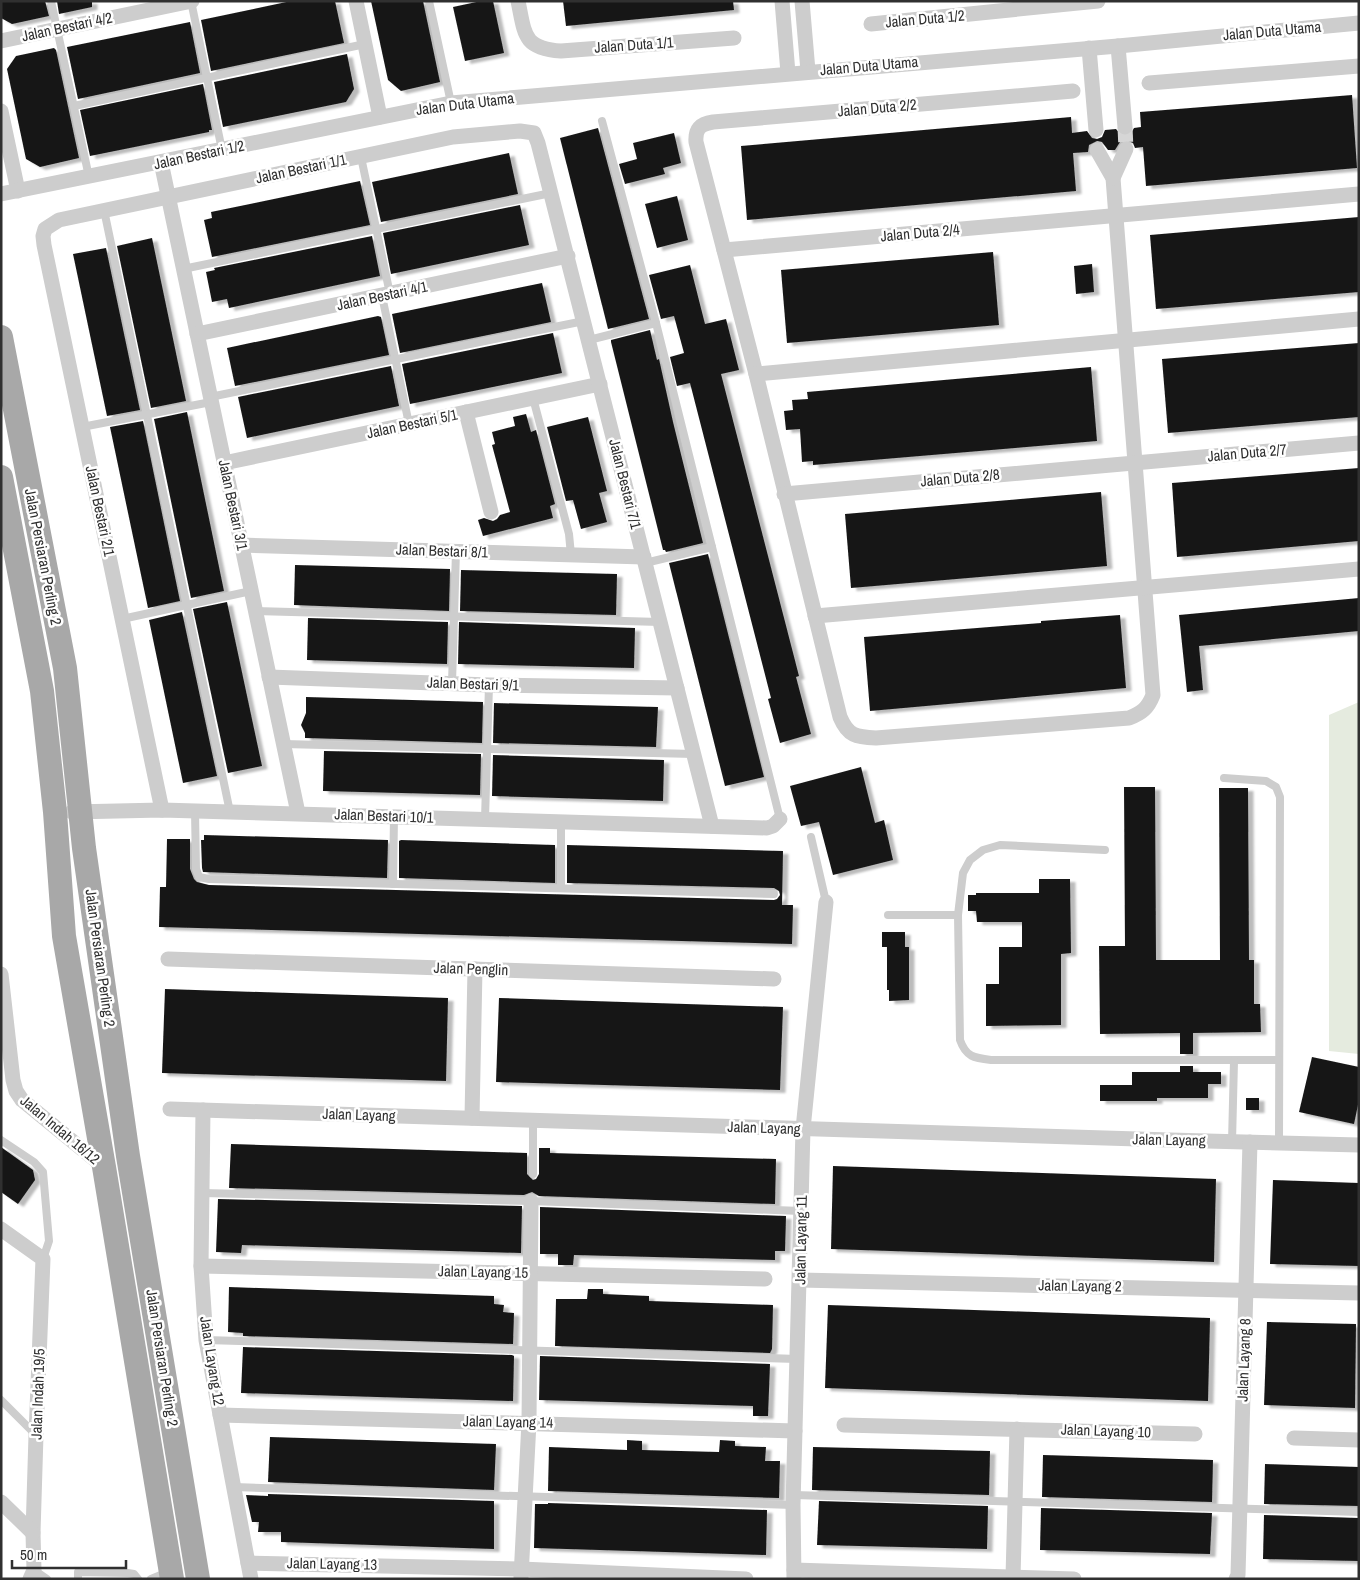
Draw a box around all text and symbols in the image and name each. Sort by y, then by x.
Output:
street label: Jalan Duta 1/2 [885,5,966,32]
street label: Jalan Bestari 4/2 [20,7,114,46]
street label: Jalan Duta Utama [1222,16,1322,45]
street label: Jalan Duta 1/1 [594,31,674,58]
street label: Jalan Duta Utama [819,51,919,80]
street label: Jalan Duta Utama [415,87,515,120]
street label: Jalan Duta 2/2 [837,94,918,121]
street label: Jalan Bestari 1/2 [152,135,246,174]
street label: Jalan Bestari 1/1 [254,149,348,188]
street label: Jalan Duta 2/4 [880,219,961,246]
street label: Jalan Bestari 4/1 [335,276,429,315]
street label: Jalan Bestari 5/1 [365,404,459,443]
street label: Jalan Bestari 7/1 [604,437,647,531]
street label: Jalan Duta 2/7 [1207,439,1288,466]
street label: Jalan Bestari 3/1 [214,458,253,552]
street label: Jalan Bestari 2/1 [81,464,120,558]
street label: Jalan Duta 2/8 [920,464,1001,491]
street label: Jalan Persiaran Perling 2 [20,487,67,627]
street label: Jalan Bestari 8/1 [396,538,489,563]
street label: Jalan Bestari 9/1 [427,671,520,696]
street label: Jalan Bestari 10/1 [334,803,434,828]
street label: Jalan Persiaran Perling 2 [80,888,121,1028]
street label: Jalan Penglin [433,957,509,980]
street label: Jalan Indah 16/12 [16,1090,105,1169]
street label: Jalan Layang [322,1103,396,1126]
street label: Jalan Layang [727,1116,801,1139]
street label: Jalan Layang [1132,1128,1206,1151]
street label: Jalan Layang 11 [789,1195,812,1285]
street label: Jalan Layang 15 [438,1260,528,1283]
street label: Jalan Layang 2 [1038,1274,1122,1297]
street label: Jalan Persiaran Perling 2 [141,1288,184,1428]
street label: Jalan Layang 12 [195,1315,230,1407]
street label: Jalan Layang 8 [1232,1318,1255,1402]
street label: Jalan Indah 19/5 [25,1348,50,1440]
street label: Jalan Layang 14 [463,1410,553,1433]
street label: Jalan Layang 10 [1061,1418,1152,1443]
scale bar [12,1538,126,1570]
text: 50 m [20,1544,47,1565]
street label: Jalan Layang 13 [287,1552,377,1575]

